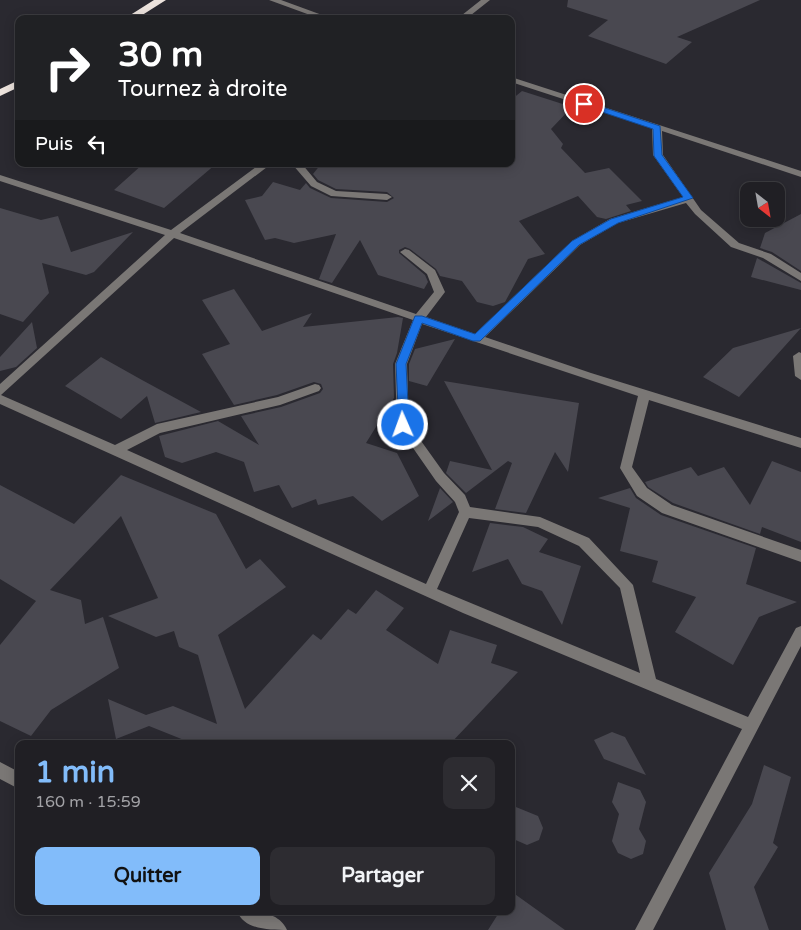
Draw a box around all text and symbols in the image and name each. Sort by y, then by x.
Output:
text: 30 m [118,34,203,76]
icon: right [35,35,100,100]
text: Tournez à droite [118,76,287,102]
pin [563,83,605,125]
icon: arrive [570,90,598,118]
icon: left [83,130,111,158]
text: Puis [35,133,73,155]
north arrow [740,182,785,228]
map controls [740,182,785,227]
position arrow [376,398,428,450]
text: 1 min [35,754,115,791]
button: close [443,757,495,809]
text: 160 m · 15:59 [35,792,141,812]
button: Quitter [35,847,260,905]
button: Partager [270,847,495,905]

